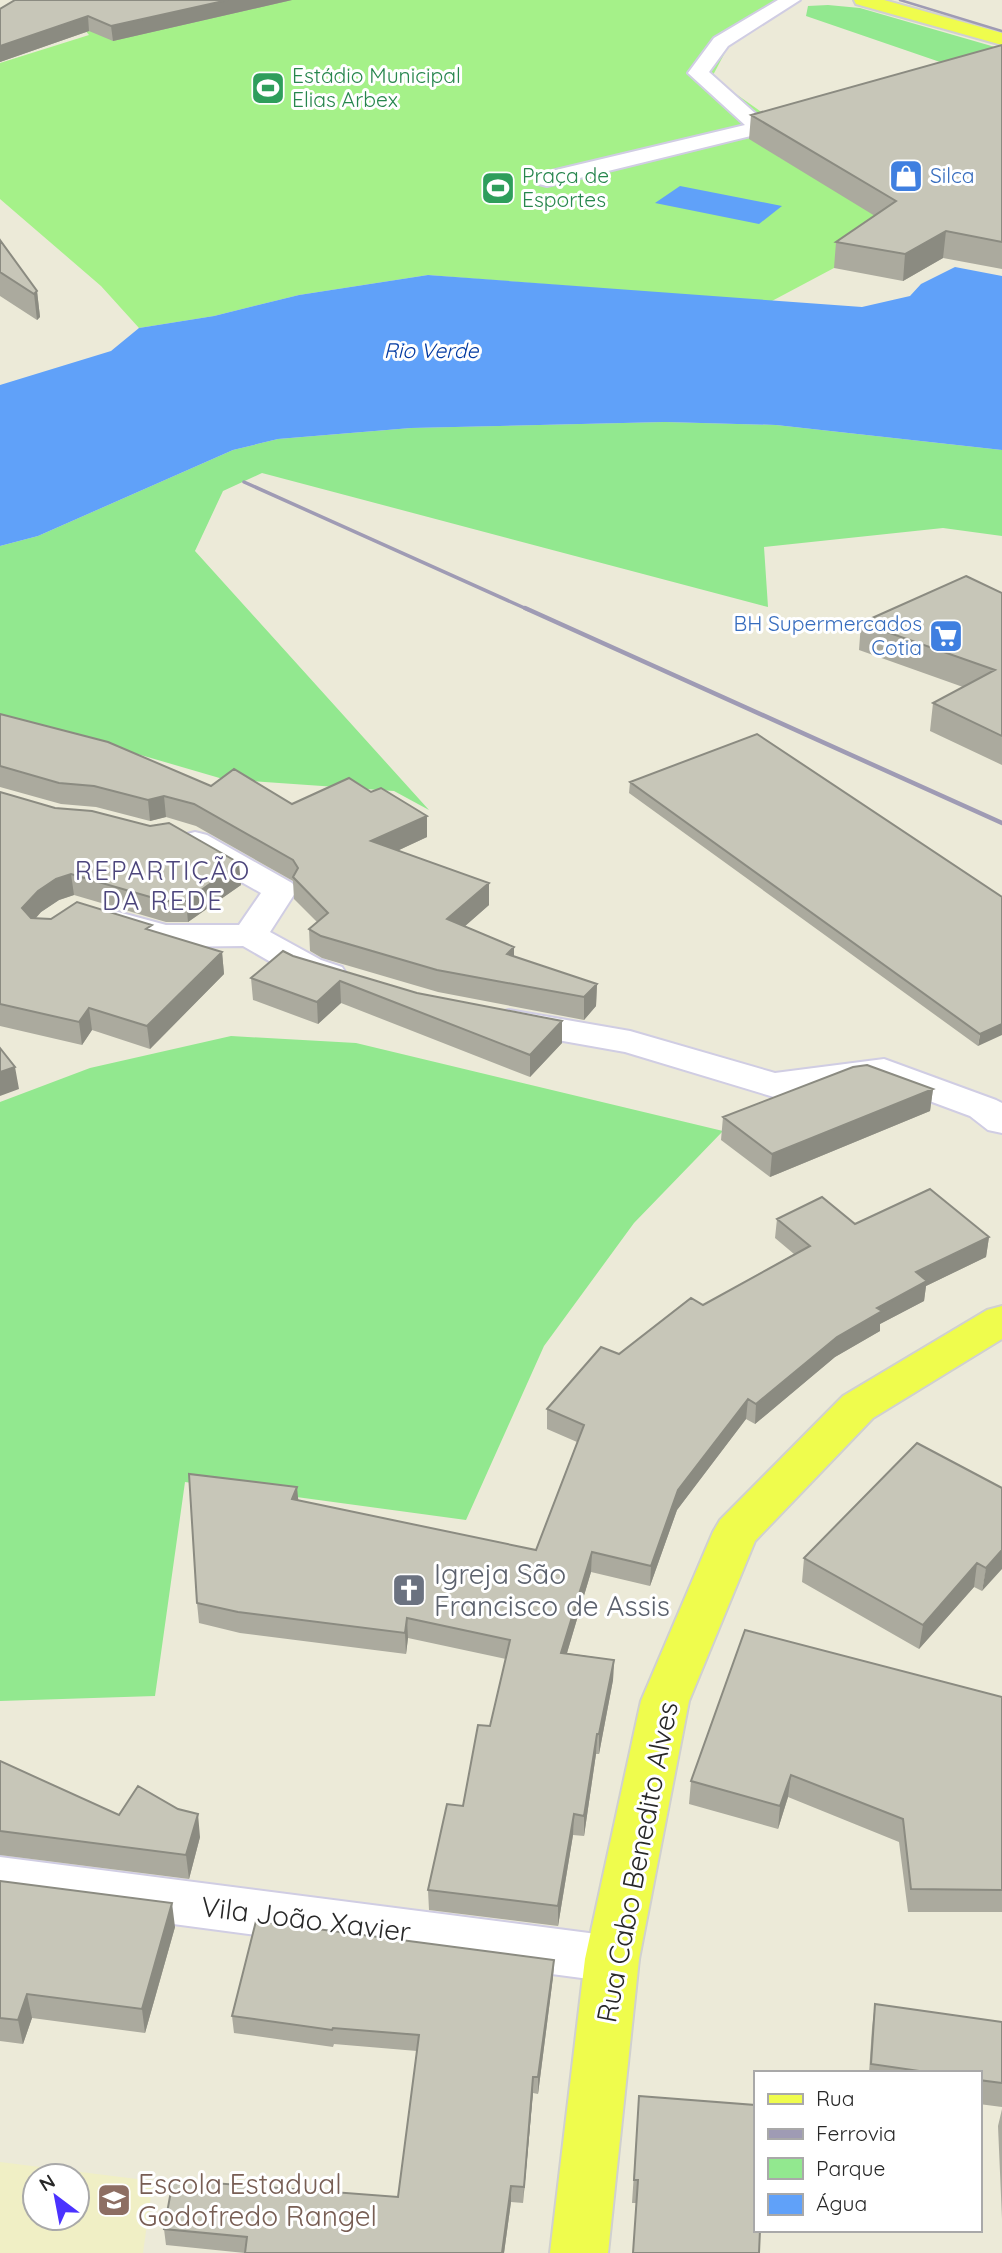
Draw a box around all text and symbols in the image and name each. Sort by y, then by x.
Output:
place label: Estádio Municipal Elias Arbex [292,62,461,112]
sports icon: Estádio Municipal Elias Arbex [249,69,287,107]
shop icon: Silca [887,157,925,195]
place label: Praça de Esportes [522,162,609,212]
place label: Silca [930,162,975,188]
sports icon: Praça de Esportes [479,169,517,207]
water label: Rio Verde [384,337,479,363]
place label: BH Supermercados Cotia [734,610,922,660]
supermarket icon: BH Supermercados Cotia [927,617,965,655]
district label: REPARTIÇÃO DA REDE [75,854,251,917]
place label: Igreja São Francisco de Assis [434,1556,670,1623]
church icon: Igreja São Francisco de Assis [390,1571,428,1609]
street label: Rua Cabo Benedito Alves [588,1698,685,2025]
street label: Vila João Xavier [199,1888,413,1949]
legend [754,2071,981,2232]
text: Rua [816,2085,855,2111]
text: Ferrovia [816,2120,896,2146]
text: Parque [816,2155,885,2181]
north arrow [21,2162,91,2232]
place label: Escola Estadual Godofredo Rangel [138,2166,377,2233]
text: N [35,2169,59,2196]
school or university icon: Escola Estadual Godofredo Rangel [95,2181,133,2219]
text: Água [816,2190,867,2216]

